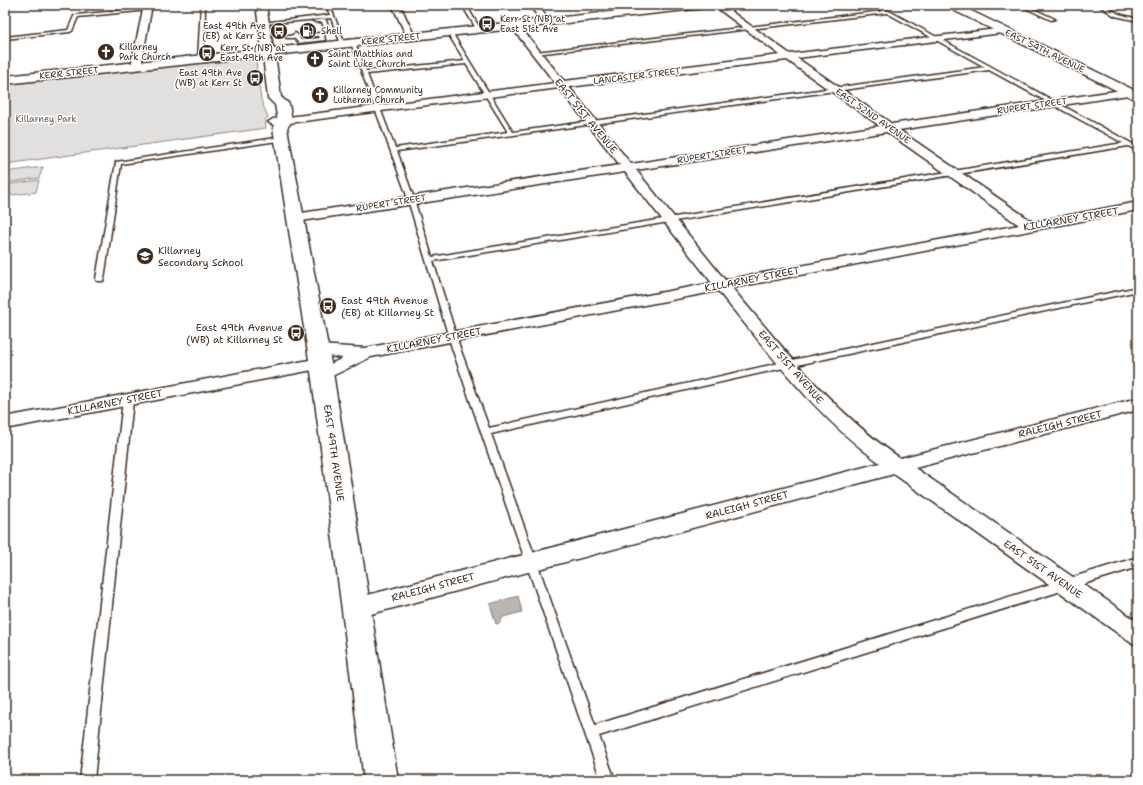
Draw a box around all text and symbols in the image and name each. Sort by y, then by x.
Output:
place label: Kerr St (NB) at East 51st Ave [500,13,565,35]
bus stop icon: Kerr St (NB) at East 51st Ave [477,14,497,34]
place label: East 49th Ave (EB) at Kerr St [202,20,266,42]
bus stop icon: East 49th Ave (EB) at Kerr St [269,21,289,41]
fuel station icon: Shell [298,21,318,41]
place label: Shell [321,25,342,37]
street label: EAST 54TH AVENUE [1003,26,1087,76]
street label: KERR STREET [361,30,422,48]
place label: Killarney Park Church [119,41,172,63]
church icon: Killarney Park Church [96,42,116,62]
place label: Kerr St (NB) at East 49th Ave [220,42,285,64]
bus stop icon: Kerr St (NB) at East 49th Ave [197,43,217,63]
place label: Saint Matthias and Saint Luke Church [328,48,413,70]
church icon: Saint Matthias and Saint Luke Church [305,49,325,69]
street label: KERR STREET [39,64,100,82]
street label: LANCASTER STREET [593,65,682,87]
place label: East 49th Ave (WB) at Kerr St [175,67,242,89]
bus stop icon: East 49th Ave (WB) at Kerr St [245,68,265,88]
street label: EAST 51ST AVENUE [552,76,620,156]
place label: Killarney Community Lutheran Church [333,84,423,106]
church icon: Killarney Community Lutheran Church [310,85,330,105]
street label: EAST 52ND AVENUE [833,86,913,147]
street label: RUPERT STREET [996,95,1068,117]
park label: Killarney Park [16,113,77,125]
street label: RUPERT STREET [676,143,748,166]
street label: RUPERT STREET [355,191,427,214]
street label: KILLARNEY STREET [1022,204,1120,234]
place label: Killarney Secondary School [158,244,243,269]
school or university icon: Killarney Secondary School [135,246,155,266]
street label: KILLARNEY STREET [703,263,801,295]
place label: East 49th Avenue (EB) at Killarney St [341,294,434,319]
bus stop icon: East 49th Avenue (EB) at Killarney St [318,296,338,316]
place label: East 49th Avenue (WB) at Killarney St [186,321,283,346]
bus stop icon: East 49th Avenue (WB) at Killarney St [286,323,306,343]
street label: KILLARNEY STREET [385,324,483,356]
street label: EAST 51ST AVENUE [756,328,826,406]
street label: KILLARNEY STREET [66,386,164,418]
street label: EAST 49TH AVENUE [321,404,347,502]
street label: RALEIGH STREET [1017,407,1103,441]
street label: RALEIGH STREET [704,488,790,522]
street label: EAST 51ST AVENUE [1001,537,1085,601]
street label: RALEIGH STREET [390,570,476,604]

